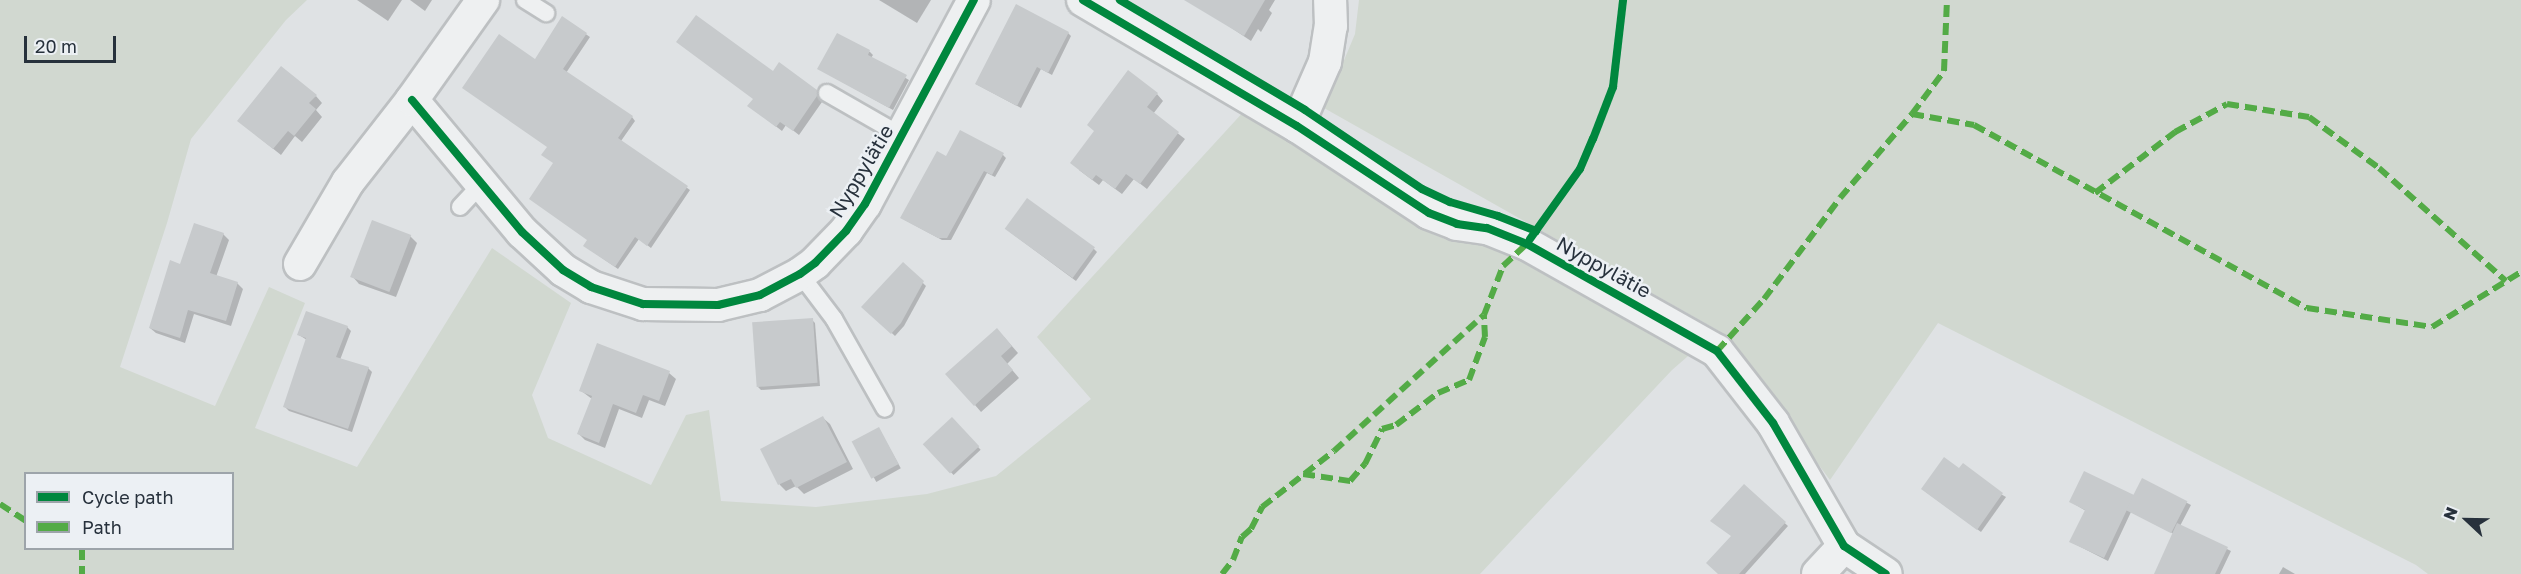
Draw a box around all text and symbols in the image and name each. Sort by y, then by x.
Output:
scale bar [27,24,118,62]
text: 20 m [35,35,77,57]
street label: Nyppylätie [824,120,898,222]
street label: Nyppylätie [1553,231,1655,303]
legend [24,472,234,550]
text: Cycle path [82,486,174,508]
north arrow [2437,490,2497,550]
text: N [2439,504,2462,523]
text: Path [82,516,122,538]

